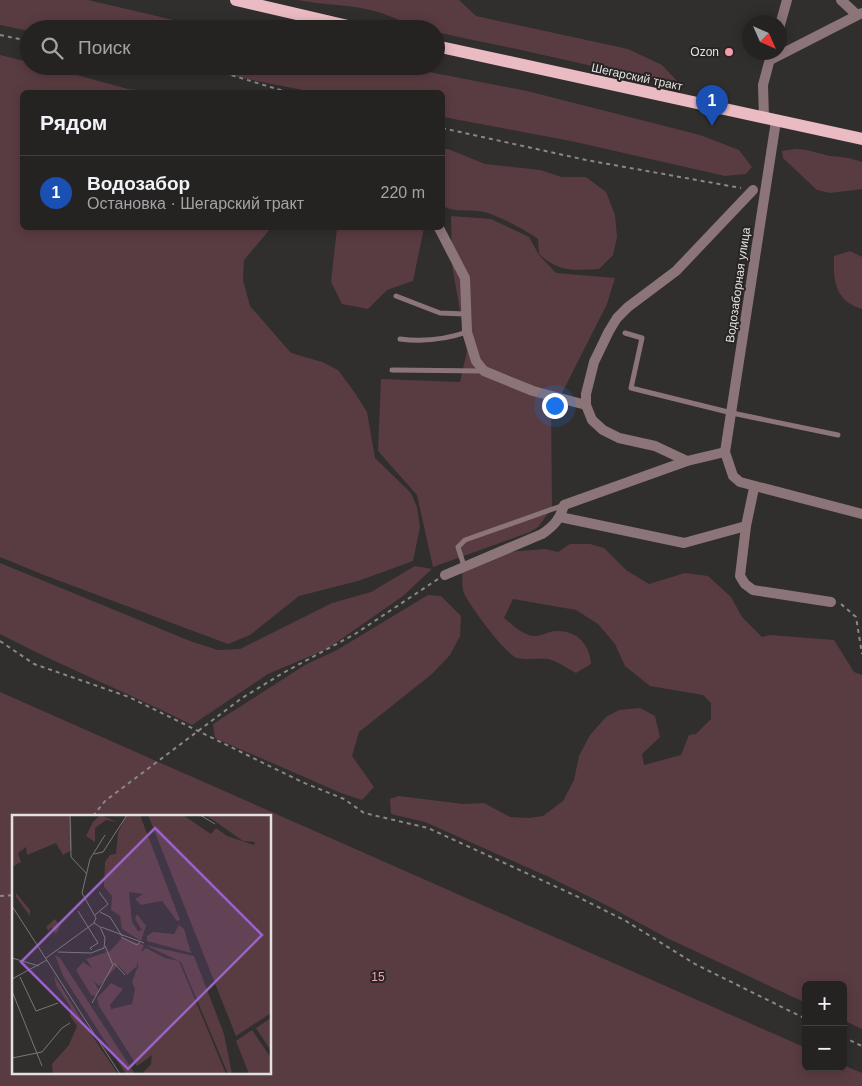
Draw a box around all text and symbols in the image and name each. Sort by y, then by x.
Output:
north arrow [742,15,787,60]
search box [20,20,445,75]
icon: search [38,34,66,62]
text: Поиск [78,37,131,58]
place label: Ozon [690,45,719,59]
marker: Ozon [723,46,735,58]
street label: Шегарский тракт [590,60,684,94]
pin: 1 [696,85,728,126]
text: Рядом [40,111,107,134]
text: Водозабор [87,173,190,194]
text: 1 [52,184,60,201]
text: 220 m [381,184,425,201]
text: Остановка · Шегарский тракт [87,195,304,212]
street label: Водозаборная улица [723,226,753,344]
your location [542,393,568,419]
inset map [12,815,271,1074]
park label: 15 [371,970,385,984]
map controls [802,981,847,1071]
button: + [802,981,847,1026]
button: − [802,1026,847,1071]

